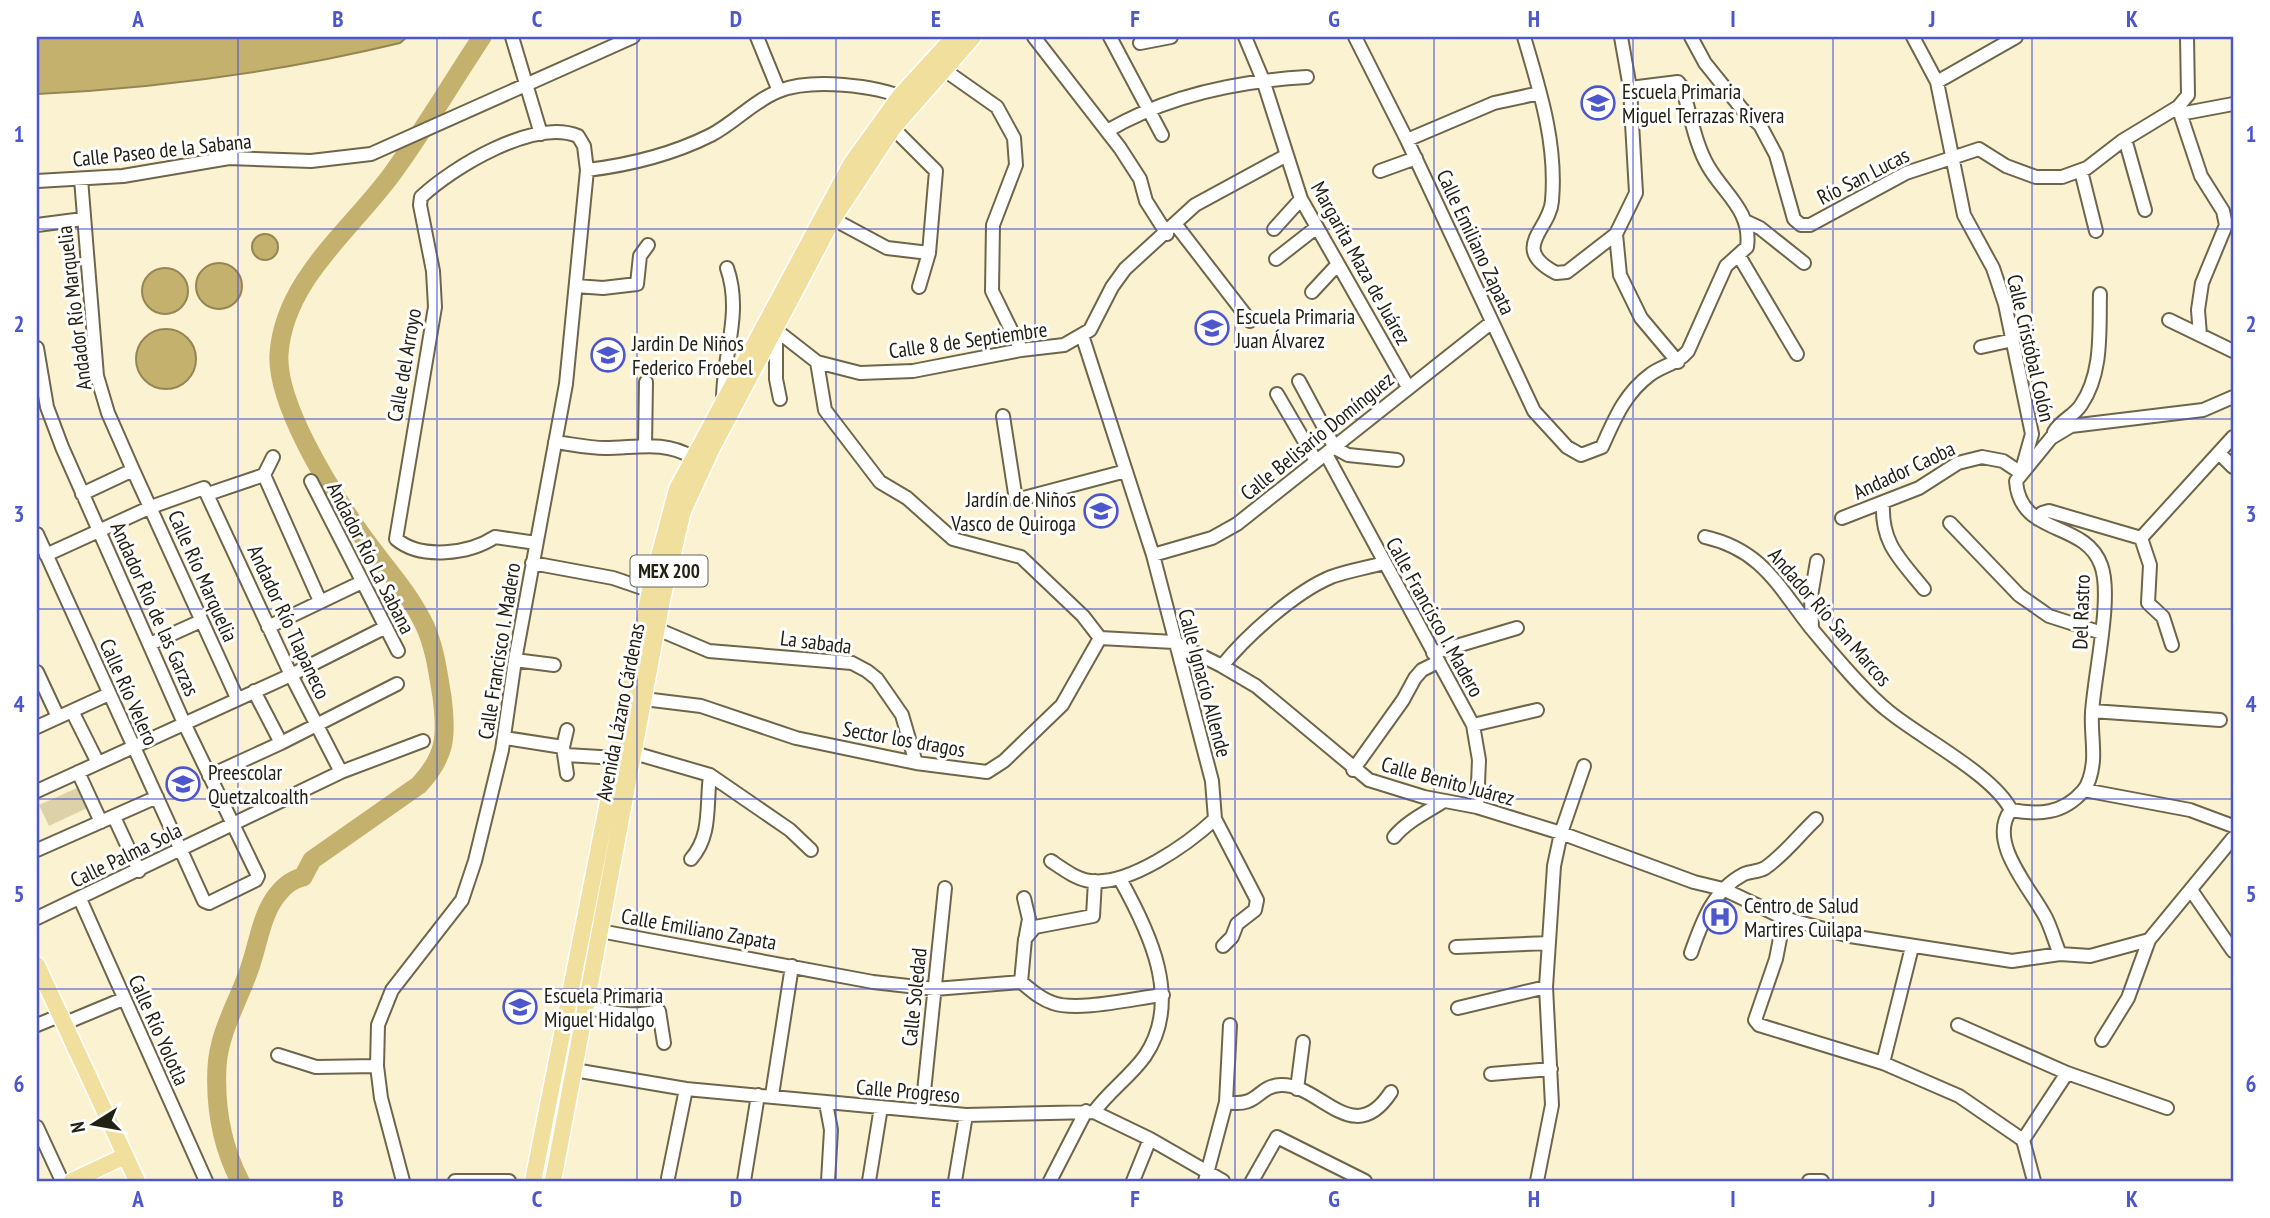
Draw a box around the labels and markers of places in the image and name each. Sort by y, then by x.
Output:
place label: Escuela Primaria Miguel Terrazas Rivera [1622,78,1785,129]
school or university icon: Escuela Primaria Miguel Terrazas Rivera [1579,84,1617,122]
place label: Escuela Primaria Juan Álvarez [1235,303,1355,354]
school or university icon: Escuela Primaria Juan Álvarez [1193,309,1231,347]
place label: Jardin De Niños Federico Froebel [631,330,753,381]
school or university icon: Jardin De Niños Federico Froebel [589,336,627,374]
place label: Jardín de Niños Vasco de Quiroga [950,486,1076,537]
school or university icon: Jardín de Niños Vasco de Quiroga [1082,492,1120,530]
place label: Preescolar Quetzalcoalth [208,759,308,810]
school or university icon: Preescolar Quetzalcoalth [164,765,202,803]
place label: Centro de Salud Martires Cuilapa [1744,892,1862,943]
hospital icon: Centro de Salud Martires Cuilapa [1701,898,1739,936]
place label: Escuela Primaria Miguel Hidalgo [544,982,663,1033]
school or university icon: Escuela Primaria Miguel Hidalgo [501,988,539,1026]

